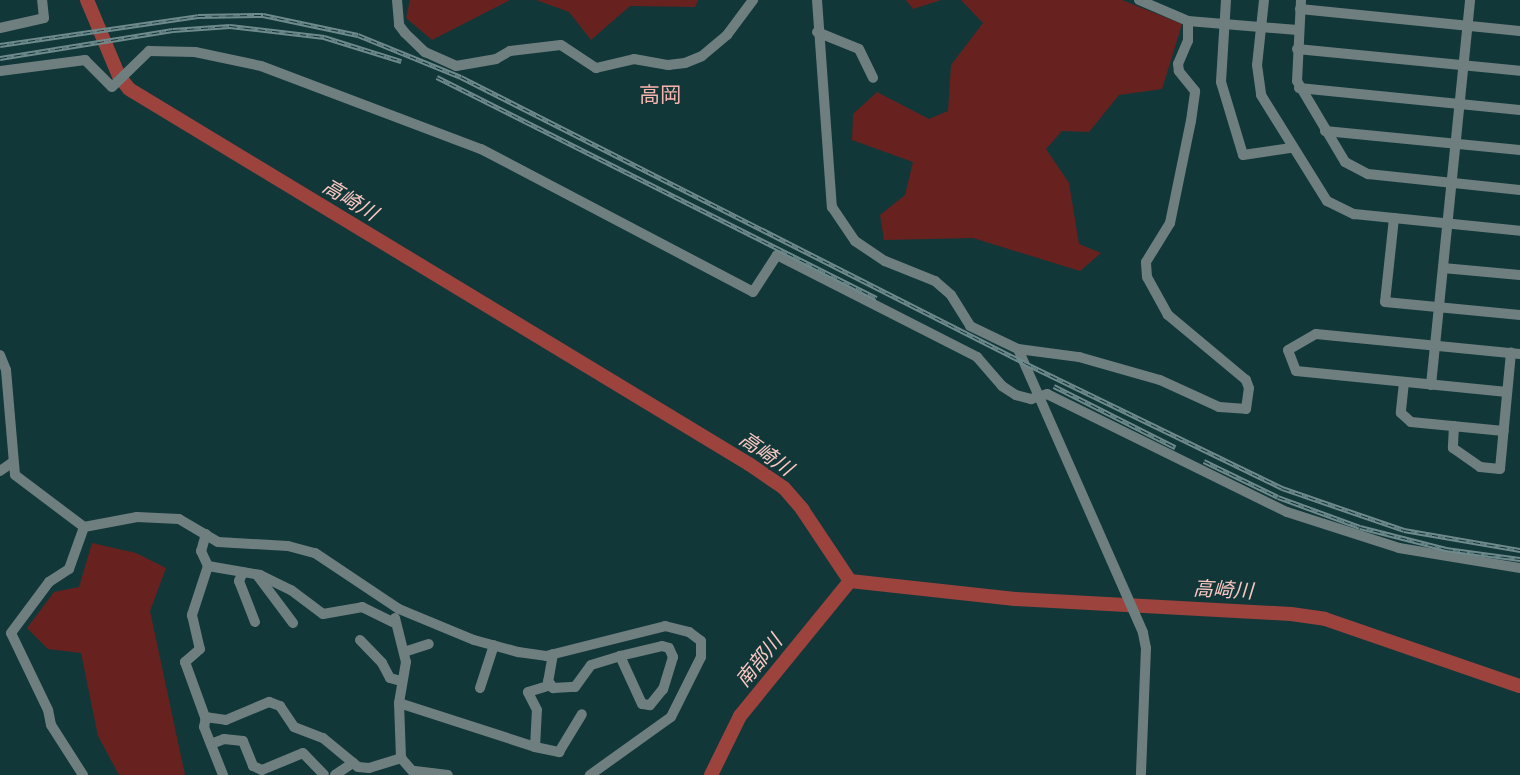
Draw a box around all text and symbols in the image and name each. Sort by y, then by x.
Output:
district label: 高岡 [639,82,681,108]
water label: 高崎川 [318,174,382,226]
water label: 高崎川 [735,427,797,481]
water label: 高崎川 [1192,576,1254,604]
water label: 南部川 [731,630,787,692]

